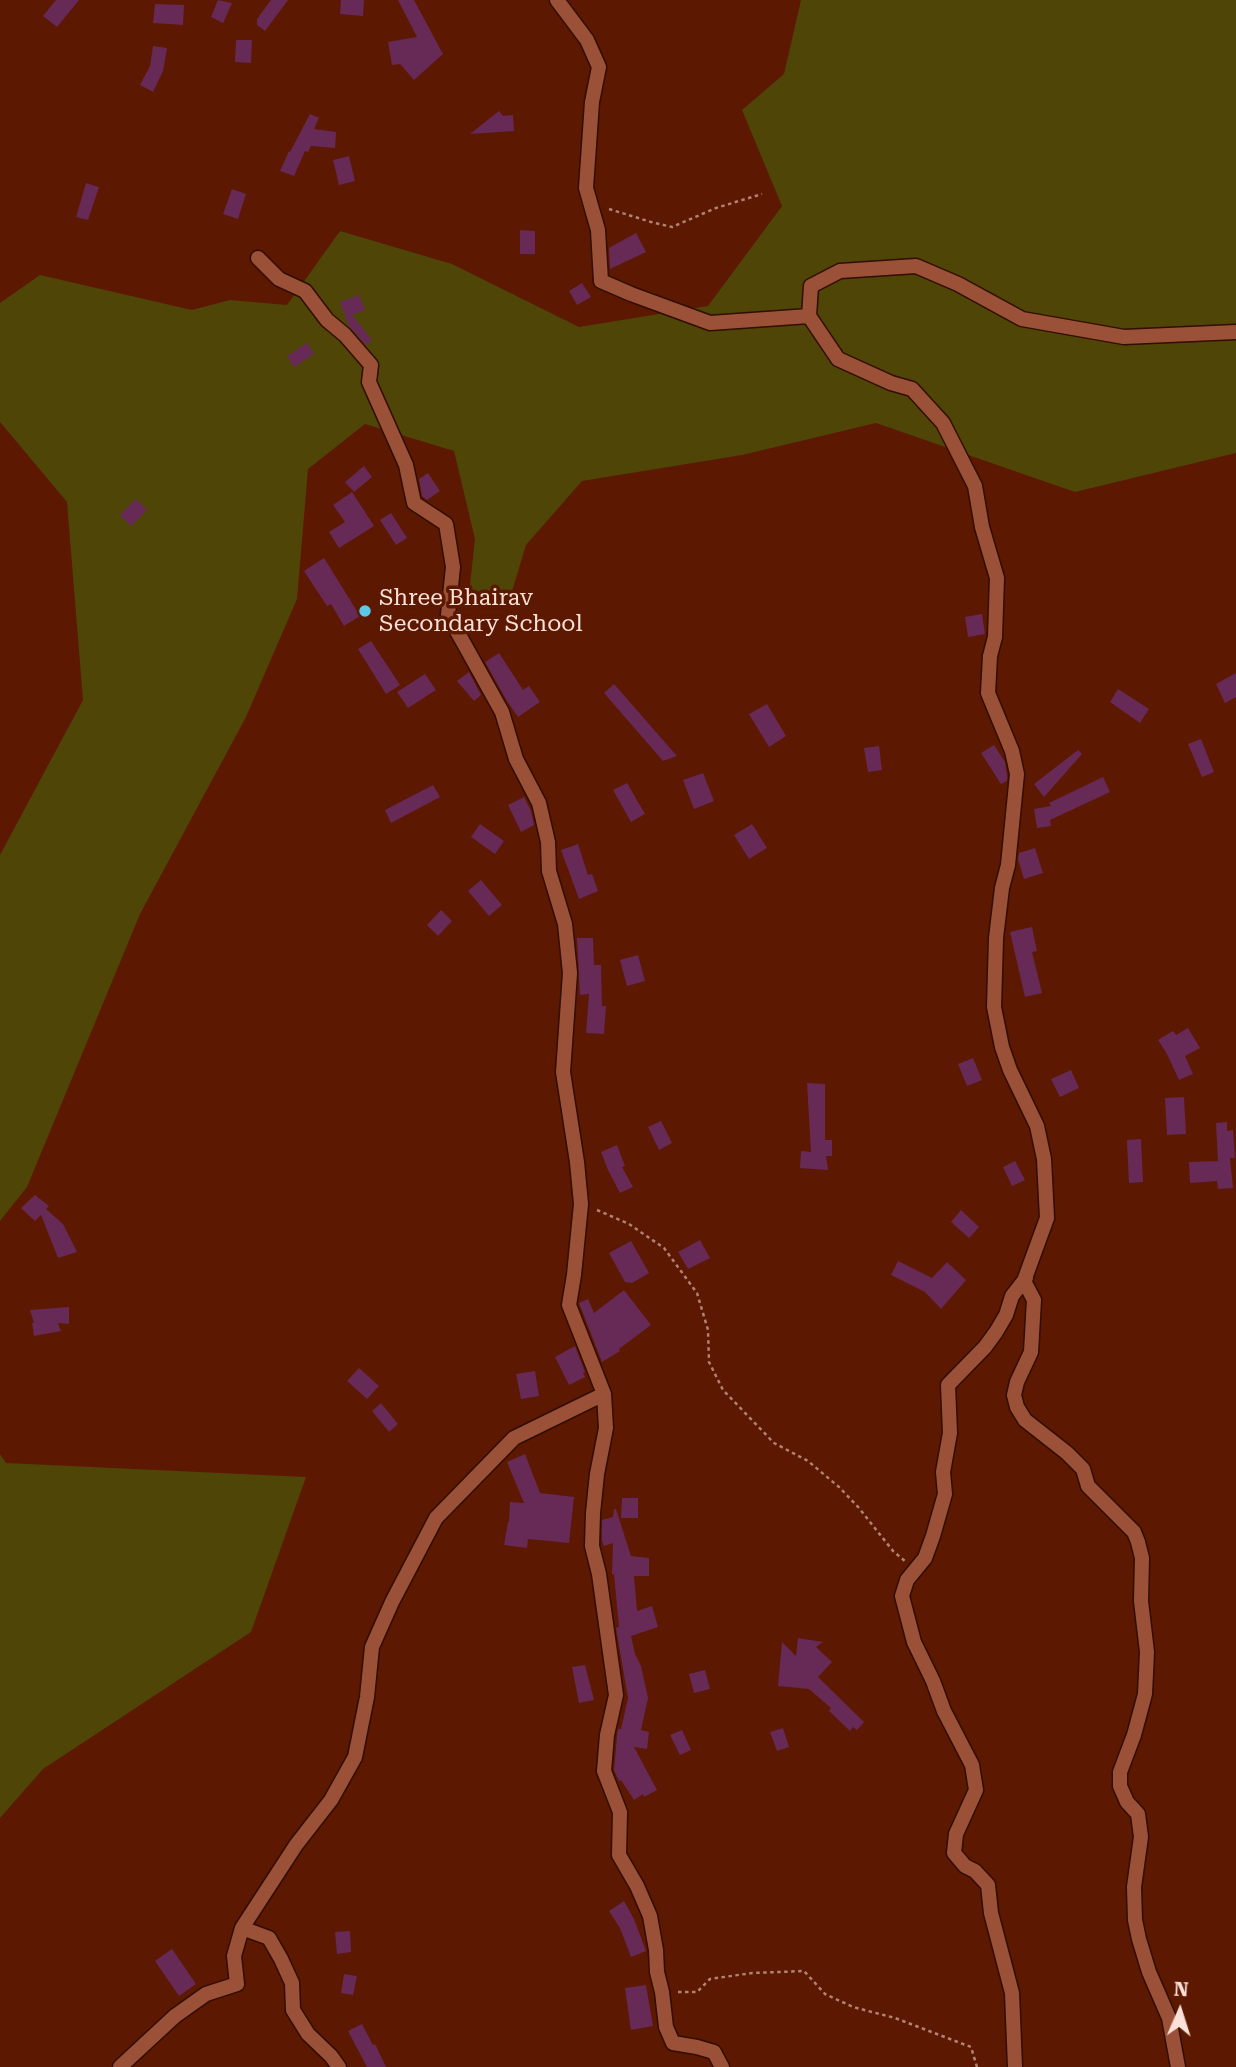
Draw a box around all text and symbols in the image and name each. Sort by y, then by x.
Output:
place label: Shree Bhairav Secondary School [379,584,583,638]
marker: Shree Bhairav Secondary School [357,603,373,619]
north arrow [1145,1976,1215,2046]
text: N [1173,1978,1189,2001]

